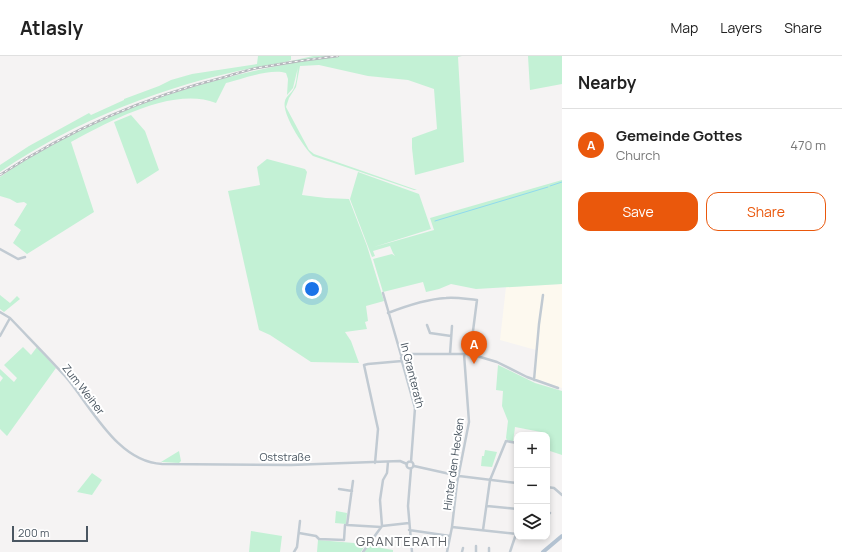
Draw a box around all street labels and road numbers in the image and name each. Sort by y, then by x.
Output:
street label: In Granterath [398,341,428,409]
street label: Zum Weiher [60,361,109,417]
street label: Hinter den Hecken [439,417,467,511]
street label: Oststraße [259,449,311,464]

